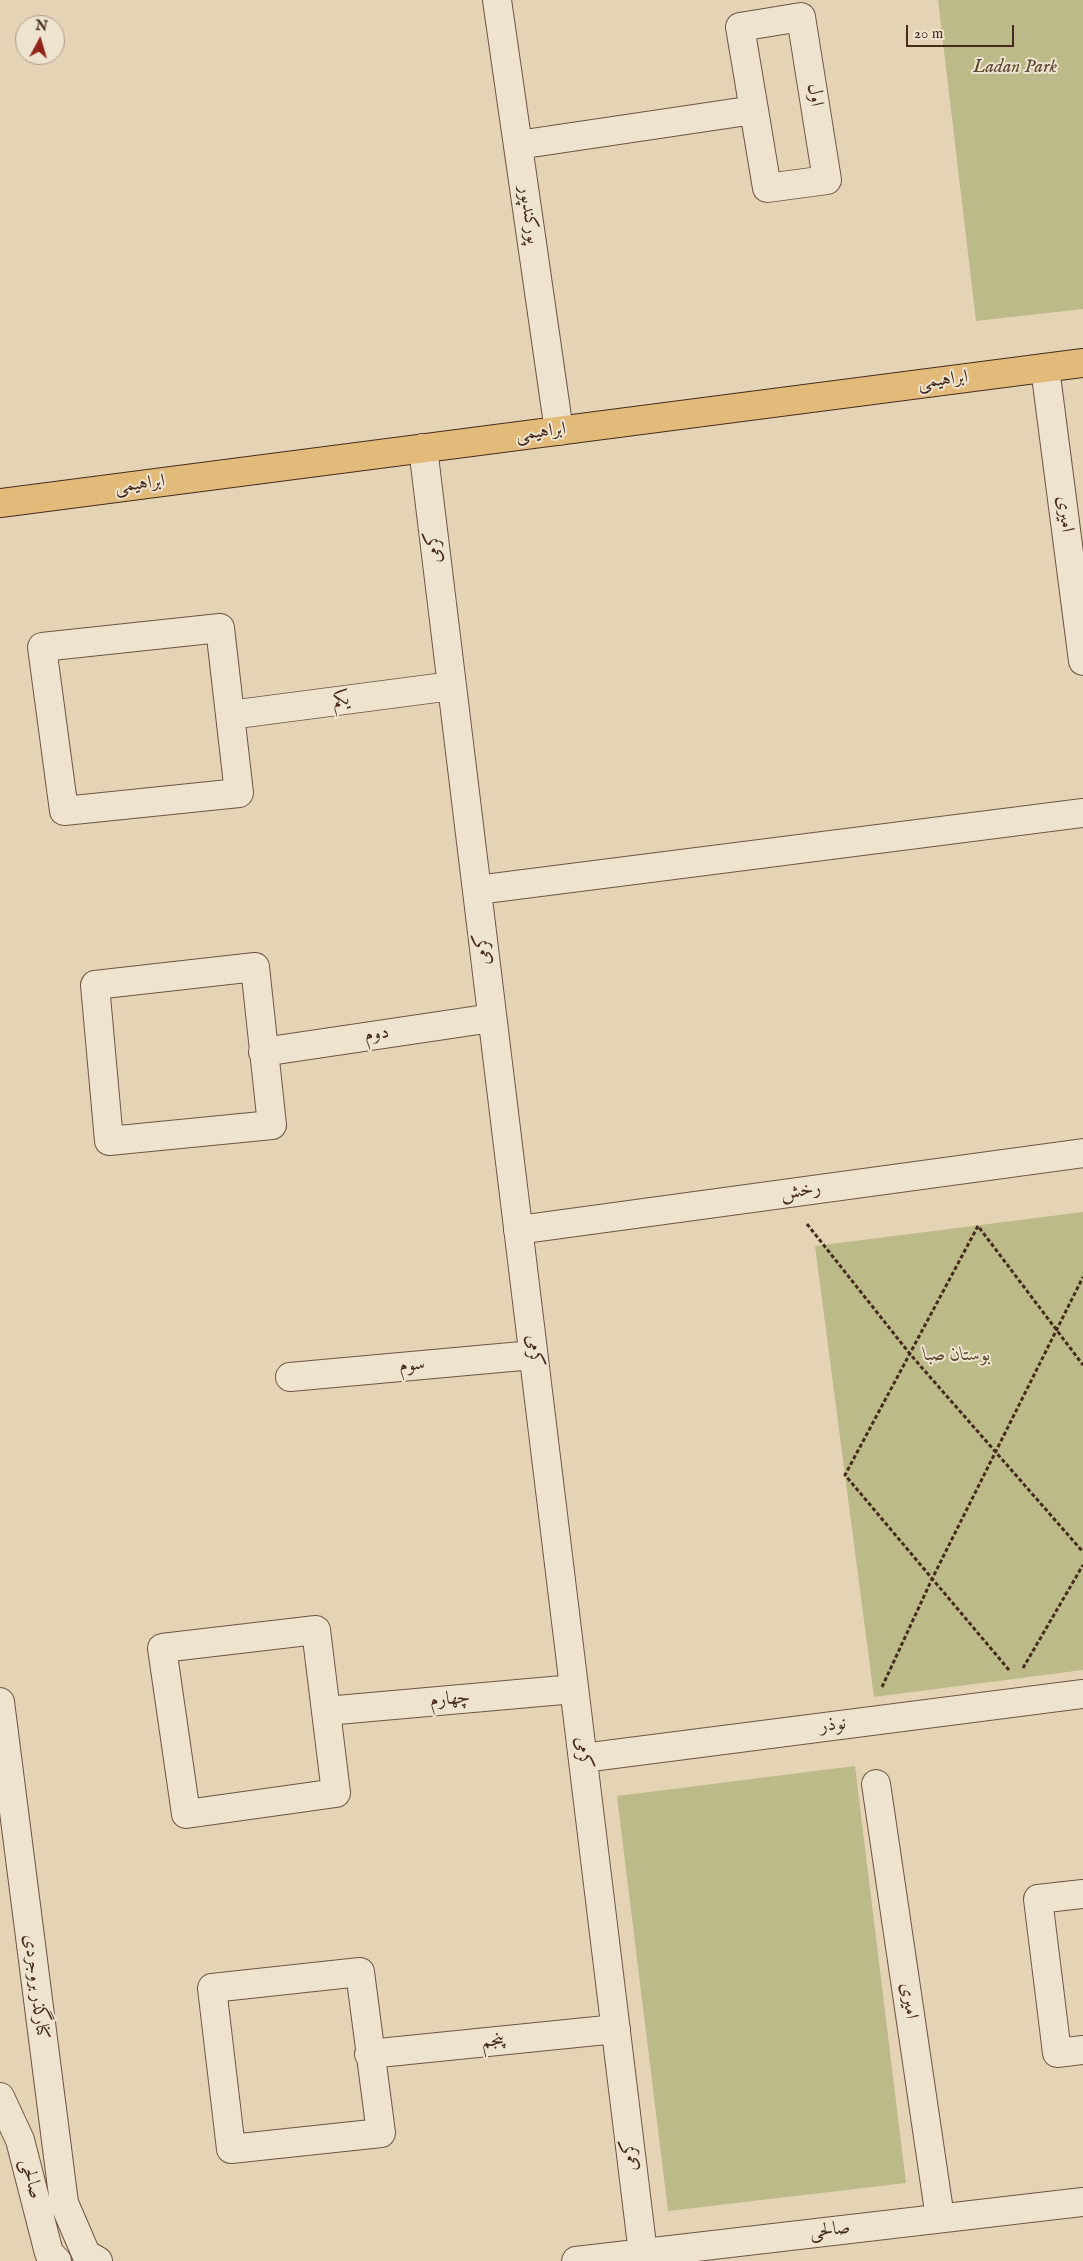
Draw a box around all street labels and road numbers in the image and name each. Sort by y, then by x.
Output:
street label: اول [801,82,827,108]
street label: پورکندپور [513,184,543,246]
street label: ابراهیمی [917,367,969,395]
street label: ابراهیمی [515,419,567,447]
street label: ابراهیمی [114,471,166,499]
street label: امیری [1050,495,1078,533]
street label: کرمی [422,530,448,564]
street label: یکم [331,689,351,713]
street label: کرمی [471,932,497,966]
street label: دوم [363,1022,391,1048]
street label: رخش [779,1178,823,1206]
street label: کرمی [520,1334,546,1368]
street label: سوم [398,1354,426,1378]
street label: چهارم [429,1687,471,1713]
street label: نوذر [819,1713,847,1739]
street label: کرمی [569,1736,595,1770]
street label: کنارگذر بروجردی [17,1933,53,2041]
street label: امیری [894,1981,922,2021]
street label: پنجم [480,2029,506,2055]
street label: کرمی [618,2138,644,2172]
street label: صالحی [14,2156,46,2202]
street label: صالحی [808,2217,852,2245]

